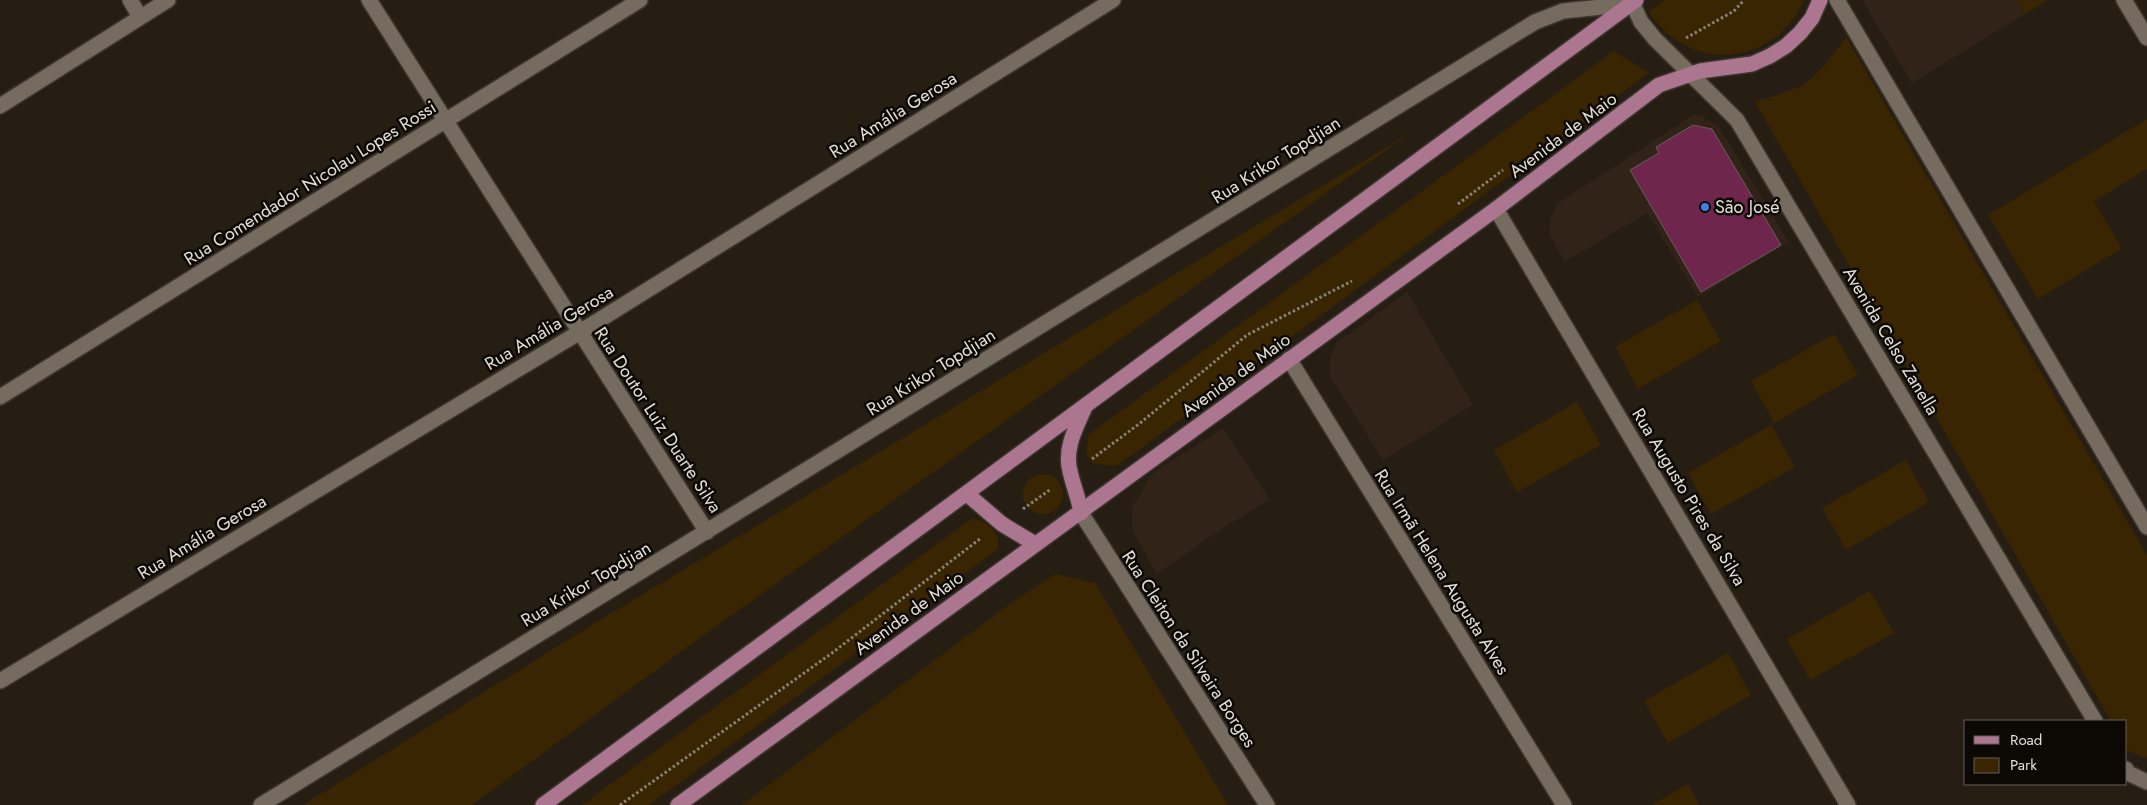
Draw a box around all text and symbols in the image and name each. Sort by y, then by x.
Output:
street label: Rua Amália Gerosa [824,65,962,165]
street label: Avenida de Maio [1504,86,1622,184]
street label: Rua Comendador Nicolau Lopes Rossi [179,94,441,272]
street label: Rua Krikor Topdjian [1206,110,1346,210]
place label: São José [1715,194,1780,220]
marker: São José [1699,201,1711,213]
street label: Avenida Celso Zanella [1836,262,1946,420]
street label: Rua Amália Gerosa [480,279,618,377]
street label: Rua Doutor Luiz Duarte Silva [588,322,728,518]
street label: Rua Krikor Topdjian [861,322,1001,422]
street label: Avenida de Maio [1176,326,1296,423]
street label: Rua Augusto Pires da Silva [1626,403,1752,591]
street label: Rua Irmã Helena Augusta Alves [1368,464,1516,680]
street label: Rua Amália Gerosa [133,488,271,586]
street label: Rua Krikor Topdjian [516,535,656,633]
street label: Rua Cleiton da Silveira Borges [1115,545,1263,753]
street label: Avenida de Maio [849,564,969,661]
legend [1964,720,2127,785]
text: Road [2010,729,2042,751]
text: Park [2010,754,2037,776]

